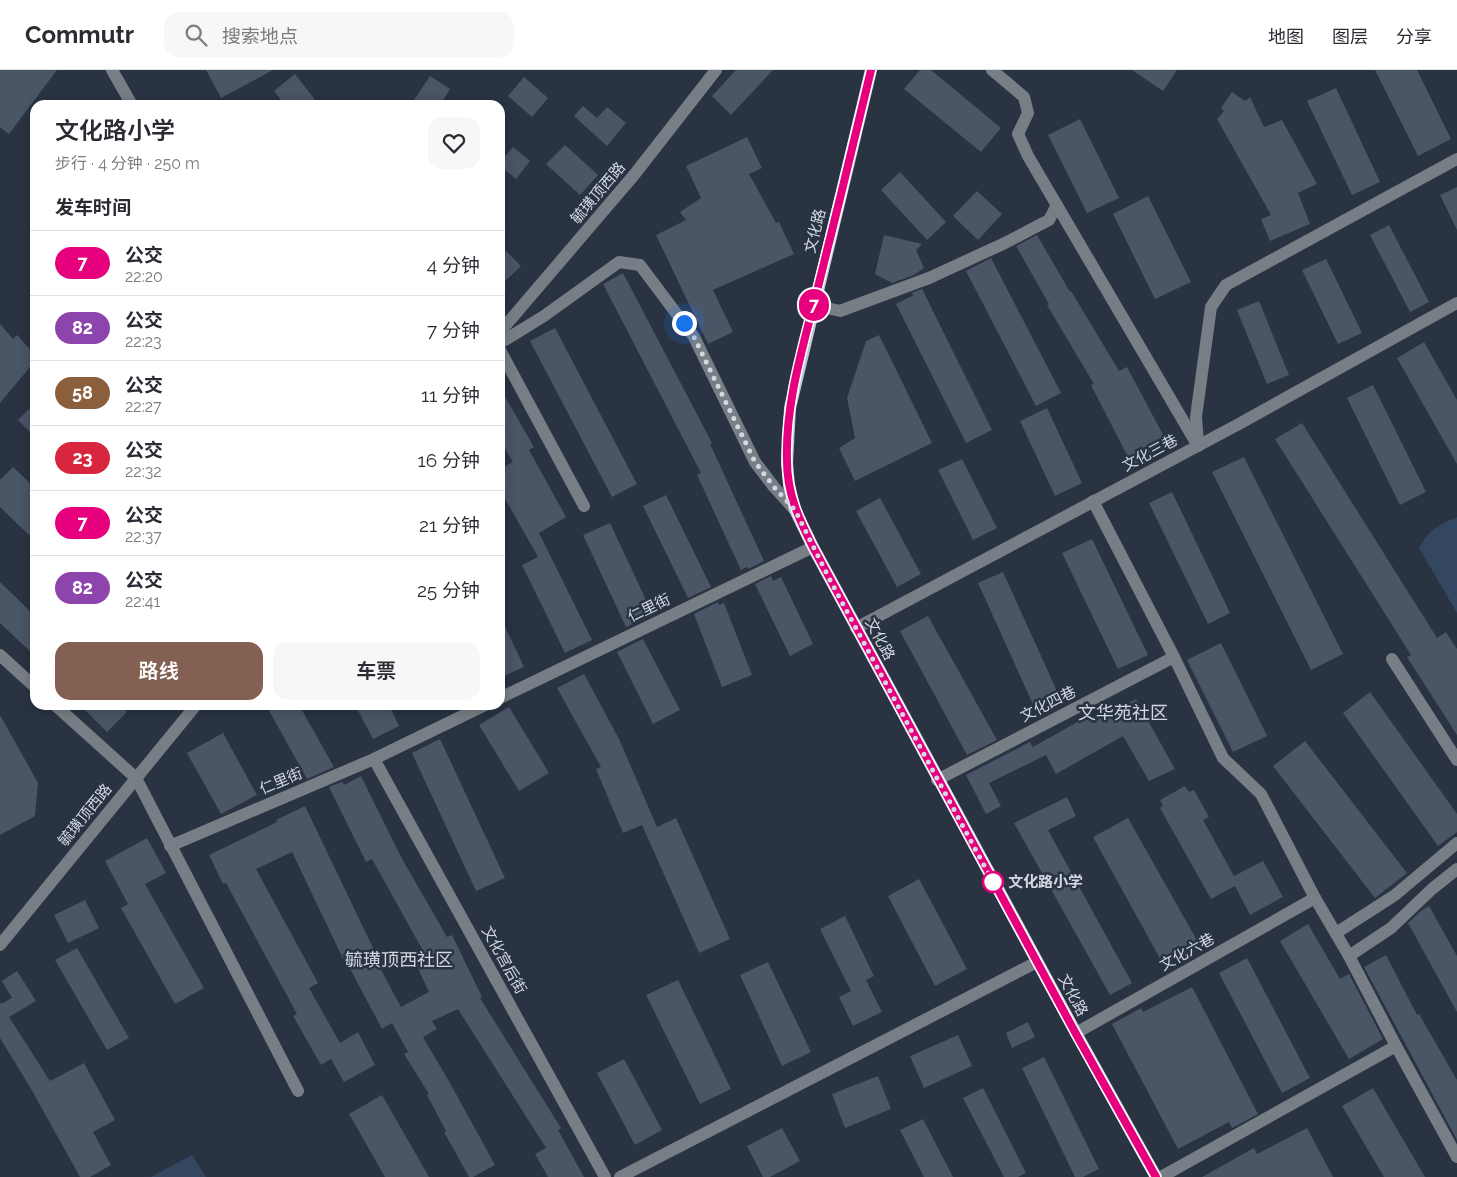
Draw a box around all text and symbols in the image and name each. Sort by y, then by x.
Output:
search box [164,12,514,57]
text: Commutr [25,20,134,49]
icon: search [182,21,210,49]
text: 搜索地点 [222,25,298,47]
text: 地图 [1268,26,1304,47]
text: 图层 [1332,26,1368,47]
text: 分享 [1396,26,1432,47]
text: 文化路小学 [55,116,175,145]
button: heart [428,117,480,169]
text: 步行 · 4 分钟 · 250 m [55,154,200,173]
street label: 毓璜顶西路 [567,158,629,228]
text: 发车时间 [55,196,131,218]
street label: 文化路 [801,207,829,255]
text: 公交 [125,244,163,266]
text: 7 [77,252,88,273]
text: 4 分钟 [427,254,480,276]
text: 22:20 [125,267,163,286]
line badge: 7 [798,289,830,321]
text: 7 [809,294,819,315]
text: 公交 [125,309,163,331]
your location [672,311,697,336]
text: 82 [72,317,93,338]
text: 7 分钟 [427,319,480,341]
text: 22:23 [125,332,162,351]
text: 公交 [125,374,163,396]
text: 58 [72,382,93,403]
text: 11 分钟 [421,384,480,406]
text: 22:27 [125,397,162,416]
street label: 文化三巷 [1119,431,1181,475]
text: 公交 [125,439,163,461]
text: 23 [72,447,93,468]
text: 16 分钟 [418,449,480,471]
text: 22:32 [125,462,162,481]
text: 公交 [125,504,163,526]
text: 7 [77,512,88,533]
text: 21 分钟 [419,514,480,536]
text: 22:37 [125,527,162,546]
text: 公交 [125,569,163,591]
text: 82 [72,577,93,598]
text: 25 分钟 [417,579,480,601]
street label: 仁里街 [625,590,673,626]
text: 22:41 [125,592,160,611]
street label: 文化路 [861,615,899,663]
button: 路线 [55,642,263,700]
button: 车票 [273,642,480,700]
street label: 文化四巷 [1017,682,1079,726]
district label: 文华苑社区 [1078,702,1168,723]
street label: 仁里街 [257,764,305,798]
street label: 毓璜顶西路 [54,780,116,850]
marker: 文化路小学 [982,871,1004,893]
place label: 文化路小学 [1008,873,1083,891]
street label: 文化宫后街 [478,923,530,997]
street label: 文化六巷 [1156,930,1218,974]
district label: 毓璜顶西社区 [345,949,453,970]
street label: 文化路 [1054,971,1092,1019]

